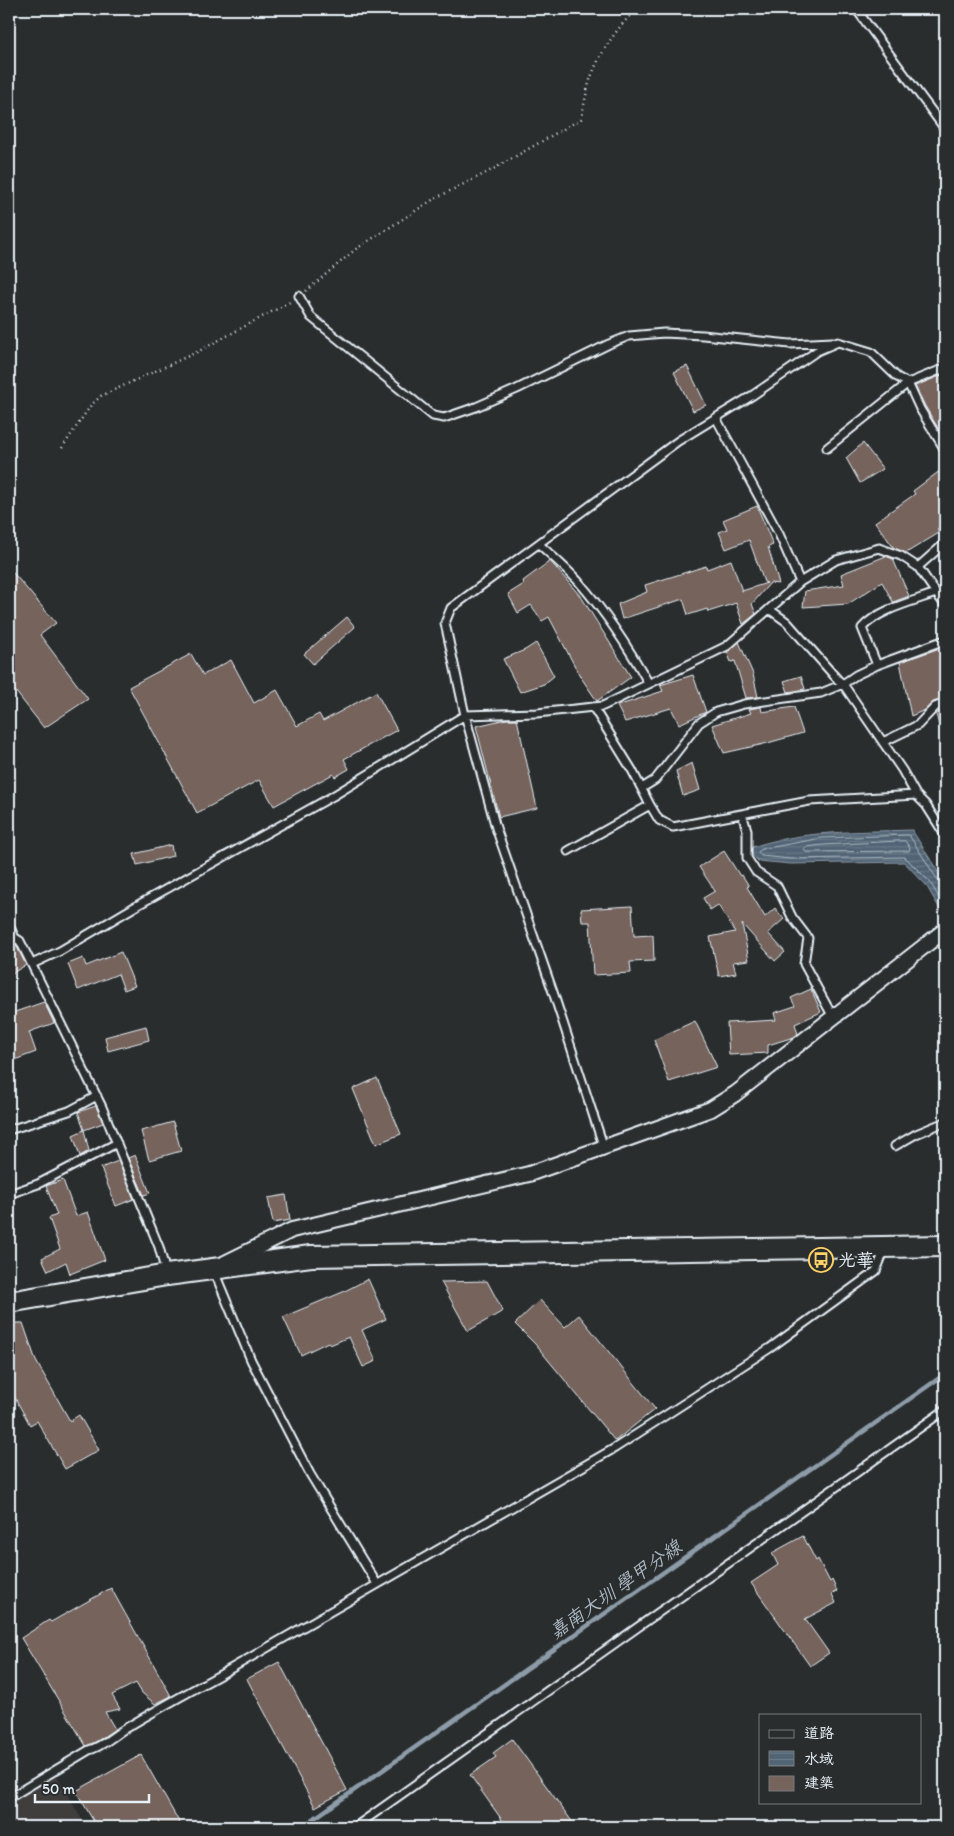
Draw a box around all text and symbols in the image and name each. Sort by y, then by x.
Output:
bus stop icon: 光華 [808,1247,834,1273]
place label: 光華 [838,1249,874,1271]
water label: 嘉南大圳 學甲分線 [545,1535,687,1644]
legend [759,1714,922,1804]
text: 道路 [804,1724,834,1742]
text: 水域 [804,1750,834,1768]
scale bar [35,1771,149,1803]
text: 建築 [804,1774,834,1792]
text: 50 m [42,1780,75,1798]

